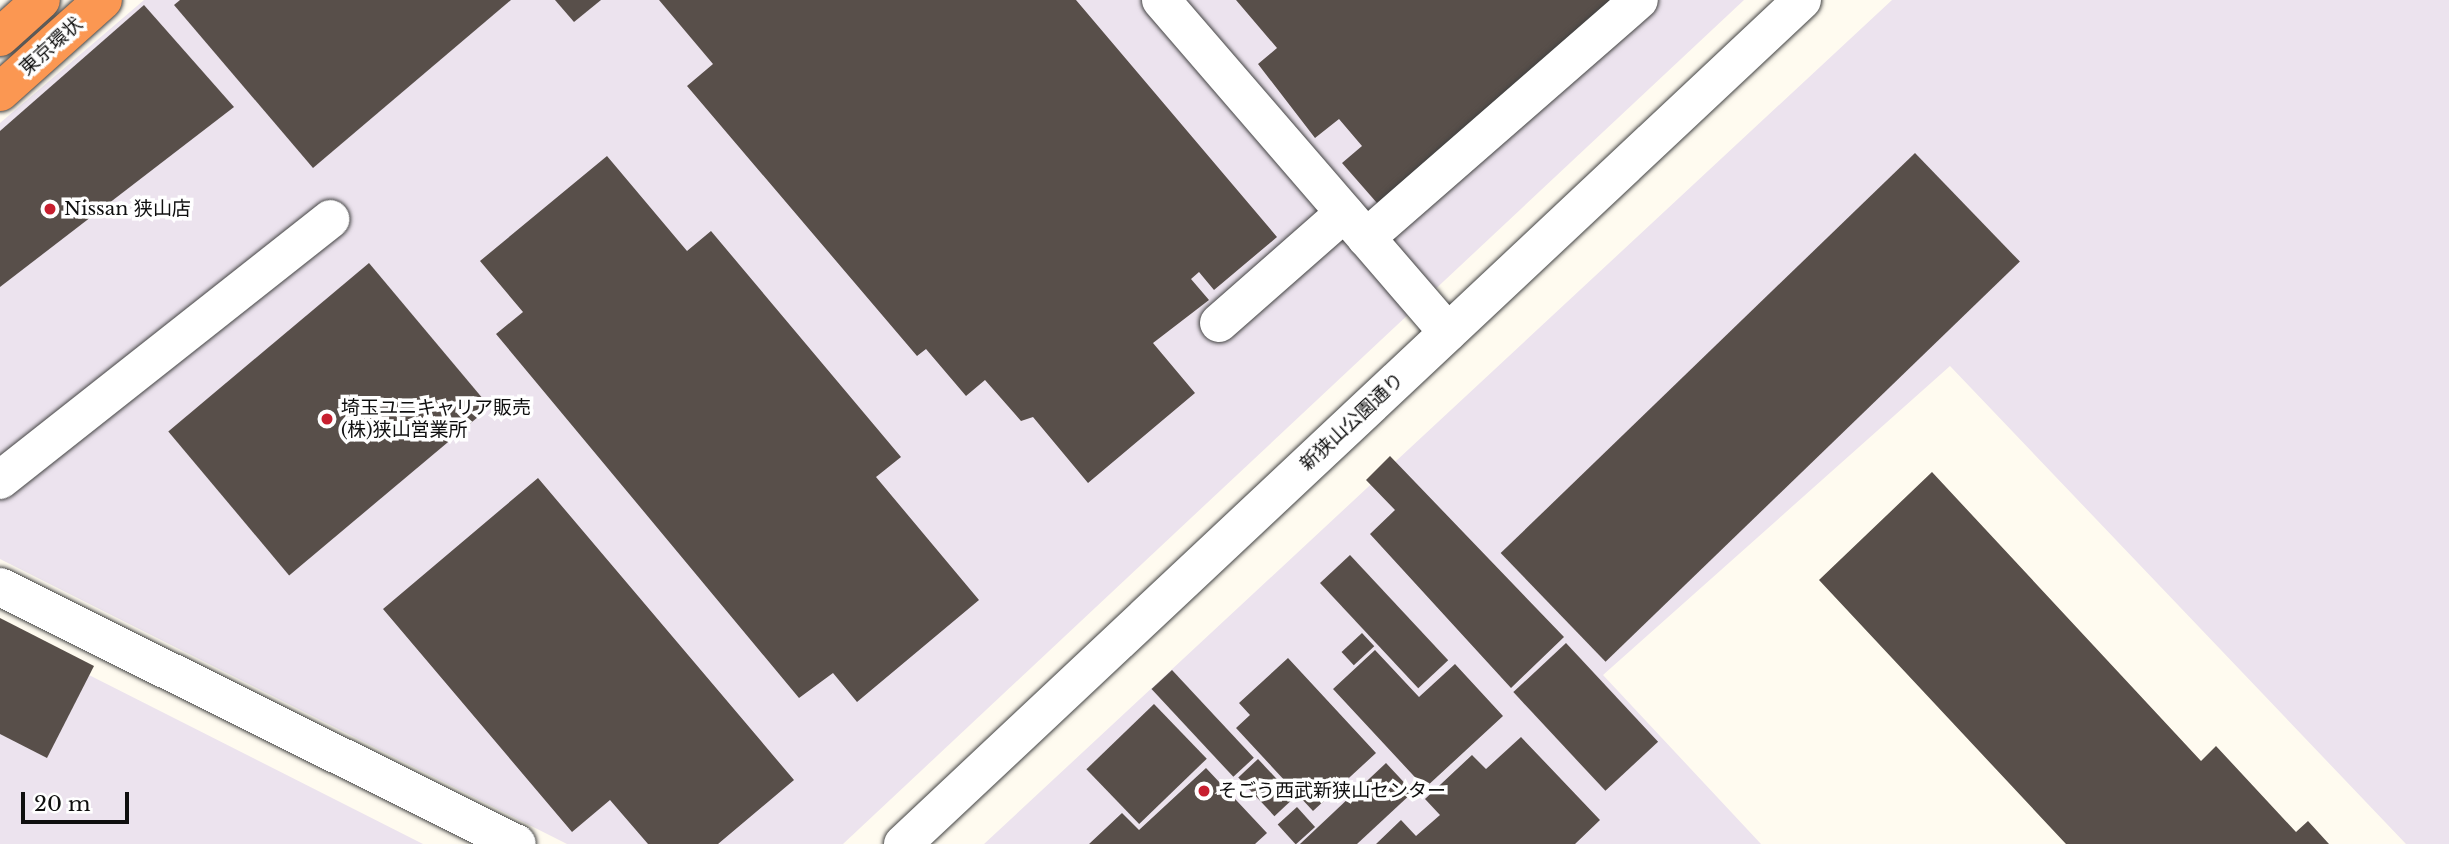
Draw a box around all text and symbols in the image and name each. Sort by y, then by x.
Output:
street label: 東京環状 [15,12,87,80]
place label: Nissan 狭山店 [64,198,191,220]
marker: Nissan 狭山店 [42,201,58,217]
street label: 新狭山公園通り [1296,368,1408,476]
place label: 埼玉ユニキャリア販売 (株)狭山営業所 [341,397,531,441]
marker: 埼玉ユニキャリア販売 (株)狭山営業所 [319,411,335,427]
scale bar [24,778,133,822]
place label: そごう西武新狭山センター [1218,780,1446,802]
marker: そごう西武新狭山センター [1196,783,1212,799]
text: 20 m [34,791,91,817]

